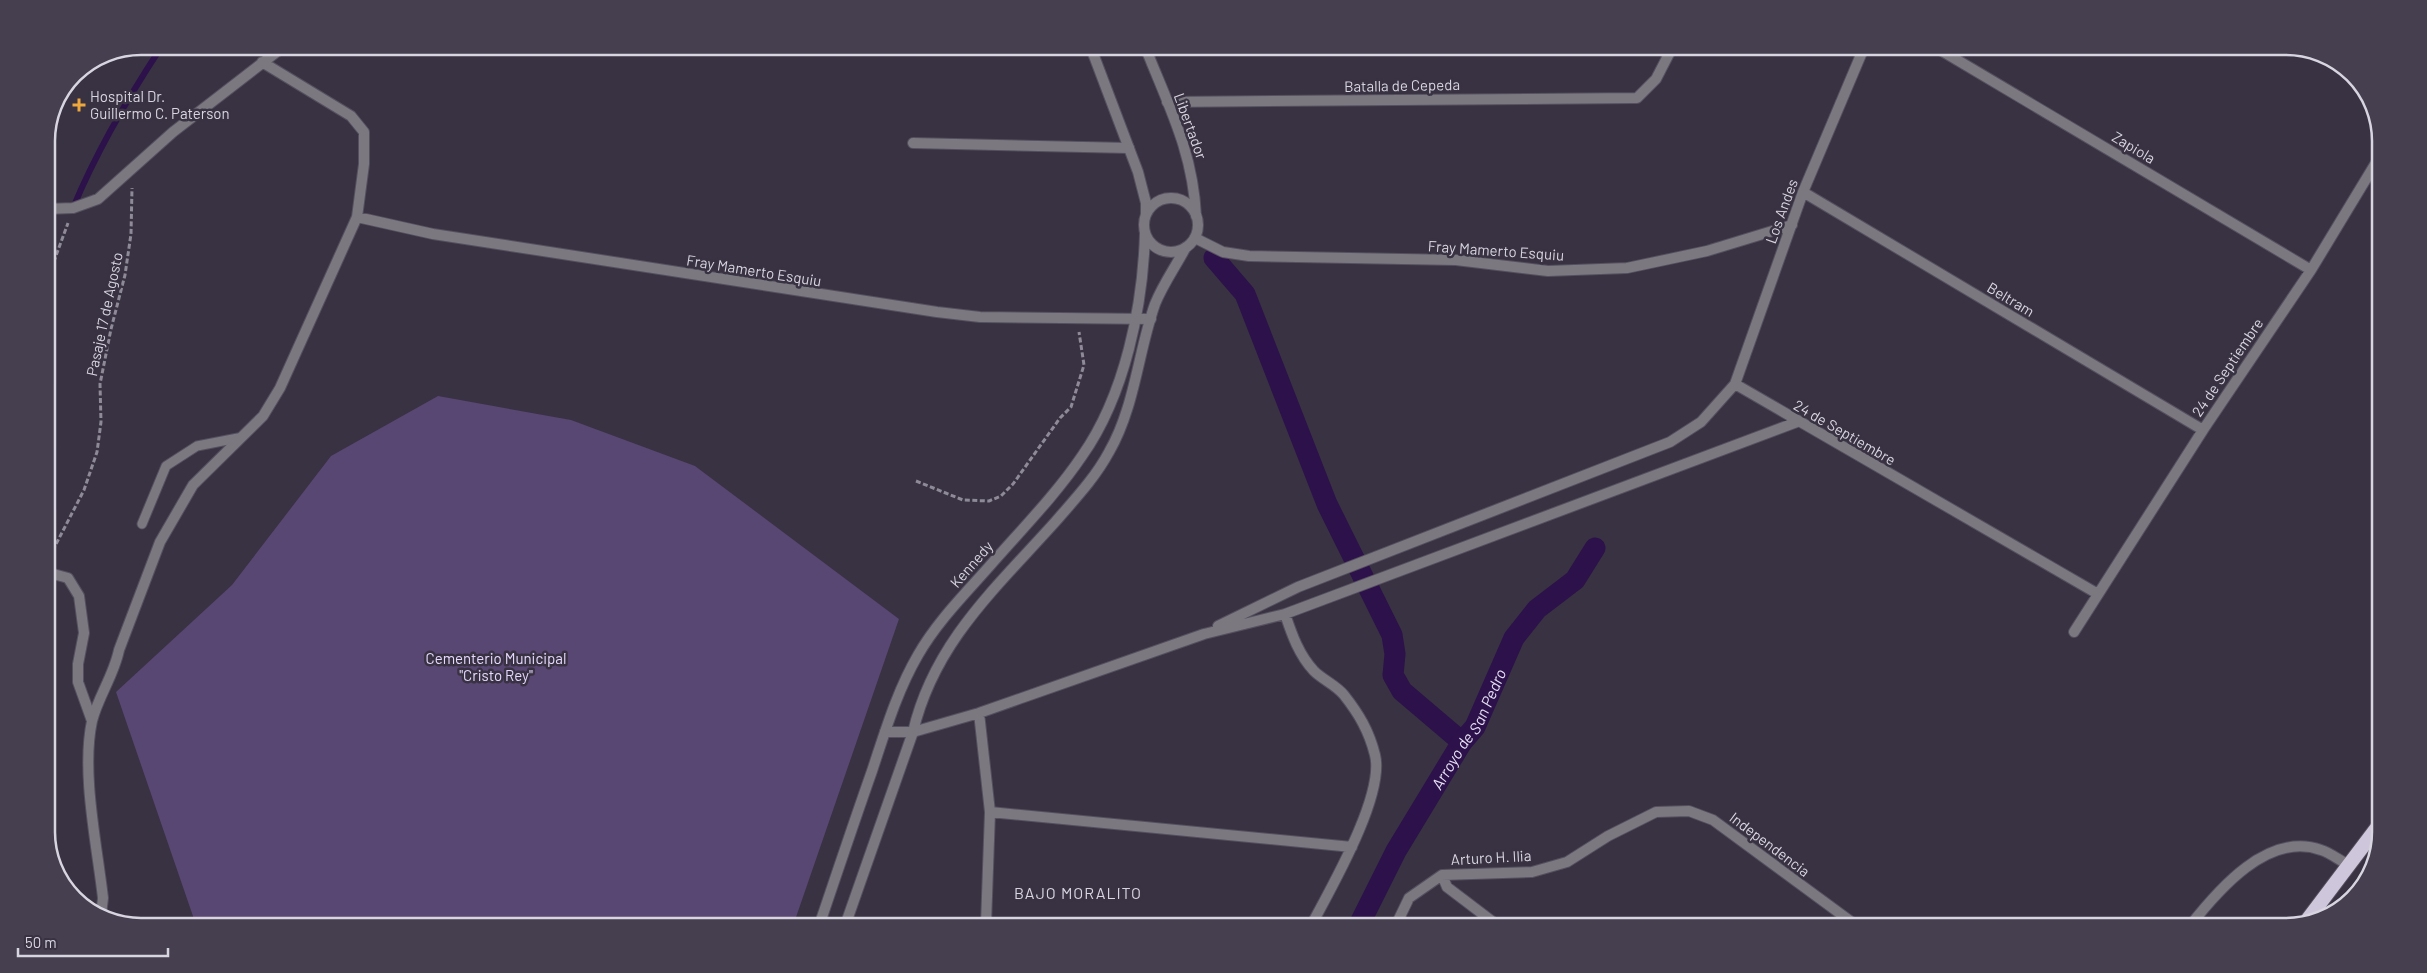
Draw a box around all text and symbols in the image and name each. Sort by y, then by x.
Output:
street label: Batalla de Cepeda [1344,75,1460,95]
place label: Hospital Dr. Guillermo C. Paterson [90,87,230,122]
street label: Libertador [1171,90,1211,162]
marker: Hospital Dr. Guillermo C. Paterson [72,98,86,112]
street label: Zapiola [2109,127,2159,167]
street label: Los Andes [1761,176,1801,246]
street label: Fray Mamerto Esquiu [1427,236,1565,264]
street label: Pasaje 17 de Agosto [82,250,126,378]
street label: Fray Mamerto Esquiu [685,250,823,290]
street label: Beltram [1984,278,2038,320]
street label: 24 de Septiembre [2187,314,2267,420]
street label: 24 de Septiembre [1791,396,1899,468]
street label: Kennedy [946,537,996,591]
park label: Cementerio Municipal "Cristo Rey" [426,649,566,684]
water label: Arroyo de San Pedro [1426,666,1509,792]
street label: Independencia [1726,808,1814,880]
street label: Arturo H. Ilia [1450,846,1532,868]
district label: BAJO MORALITO [1014,883,1142,902]
scale bar [18,926,168,958]
text: 50 m [25,933,57,951]

